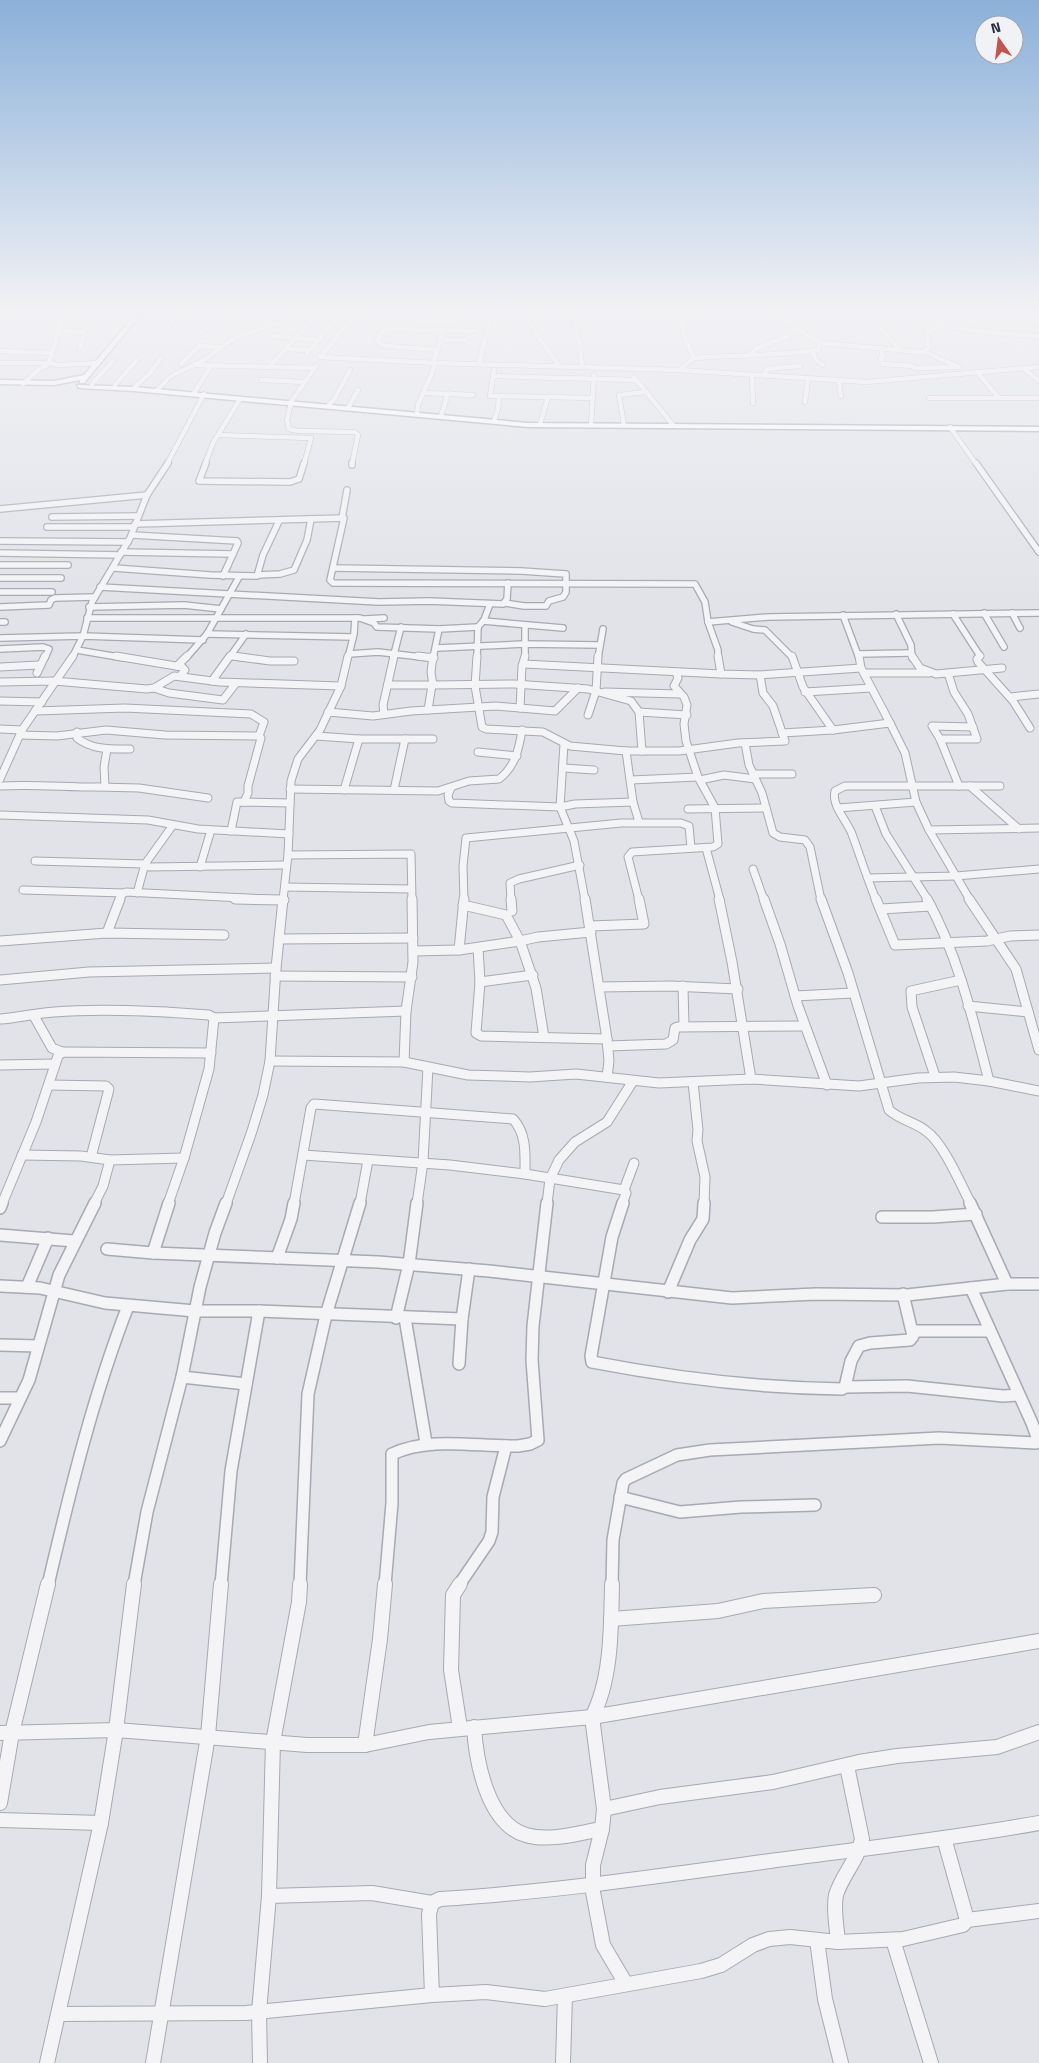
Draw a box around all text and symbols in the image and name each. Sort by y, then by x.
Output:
north arrow [974,15,1024,65]
text: N [988,16,1003,38]

